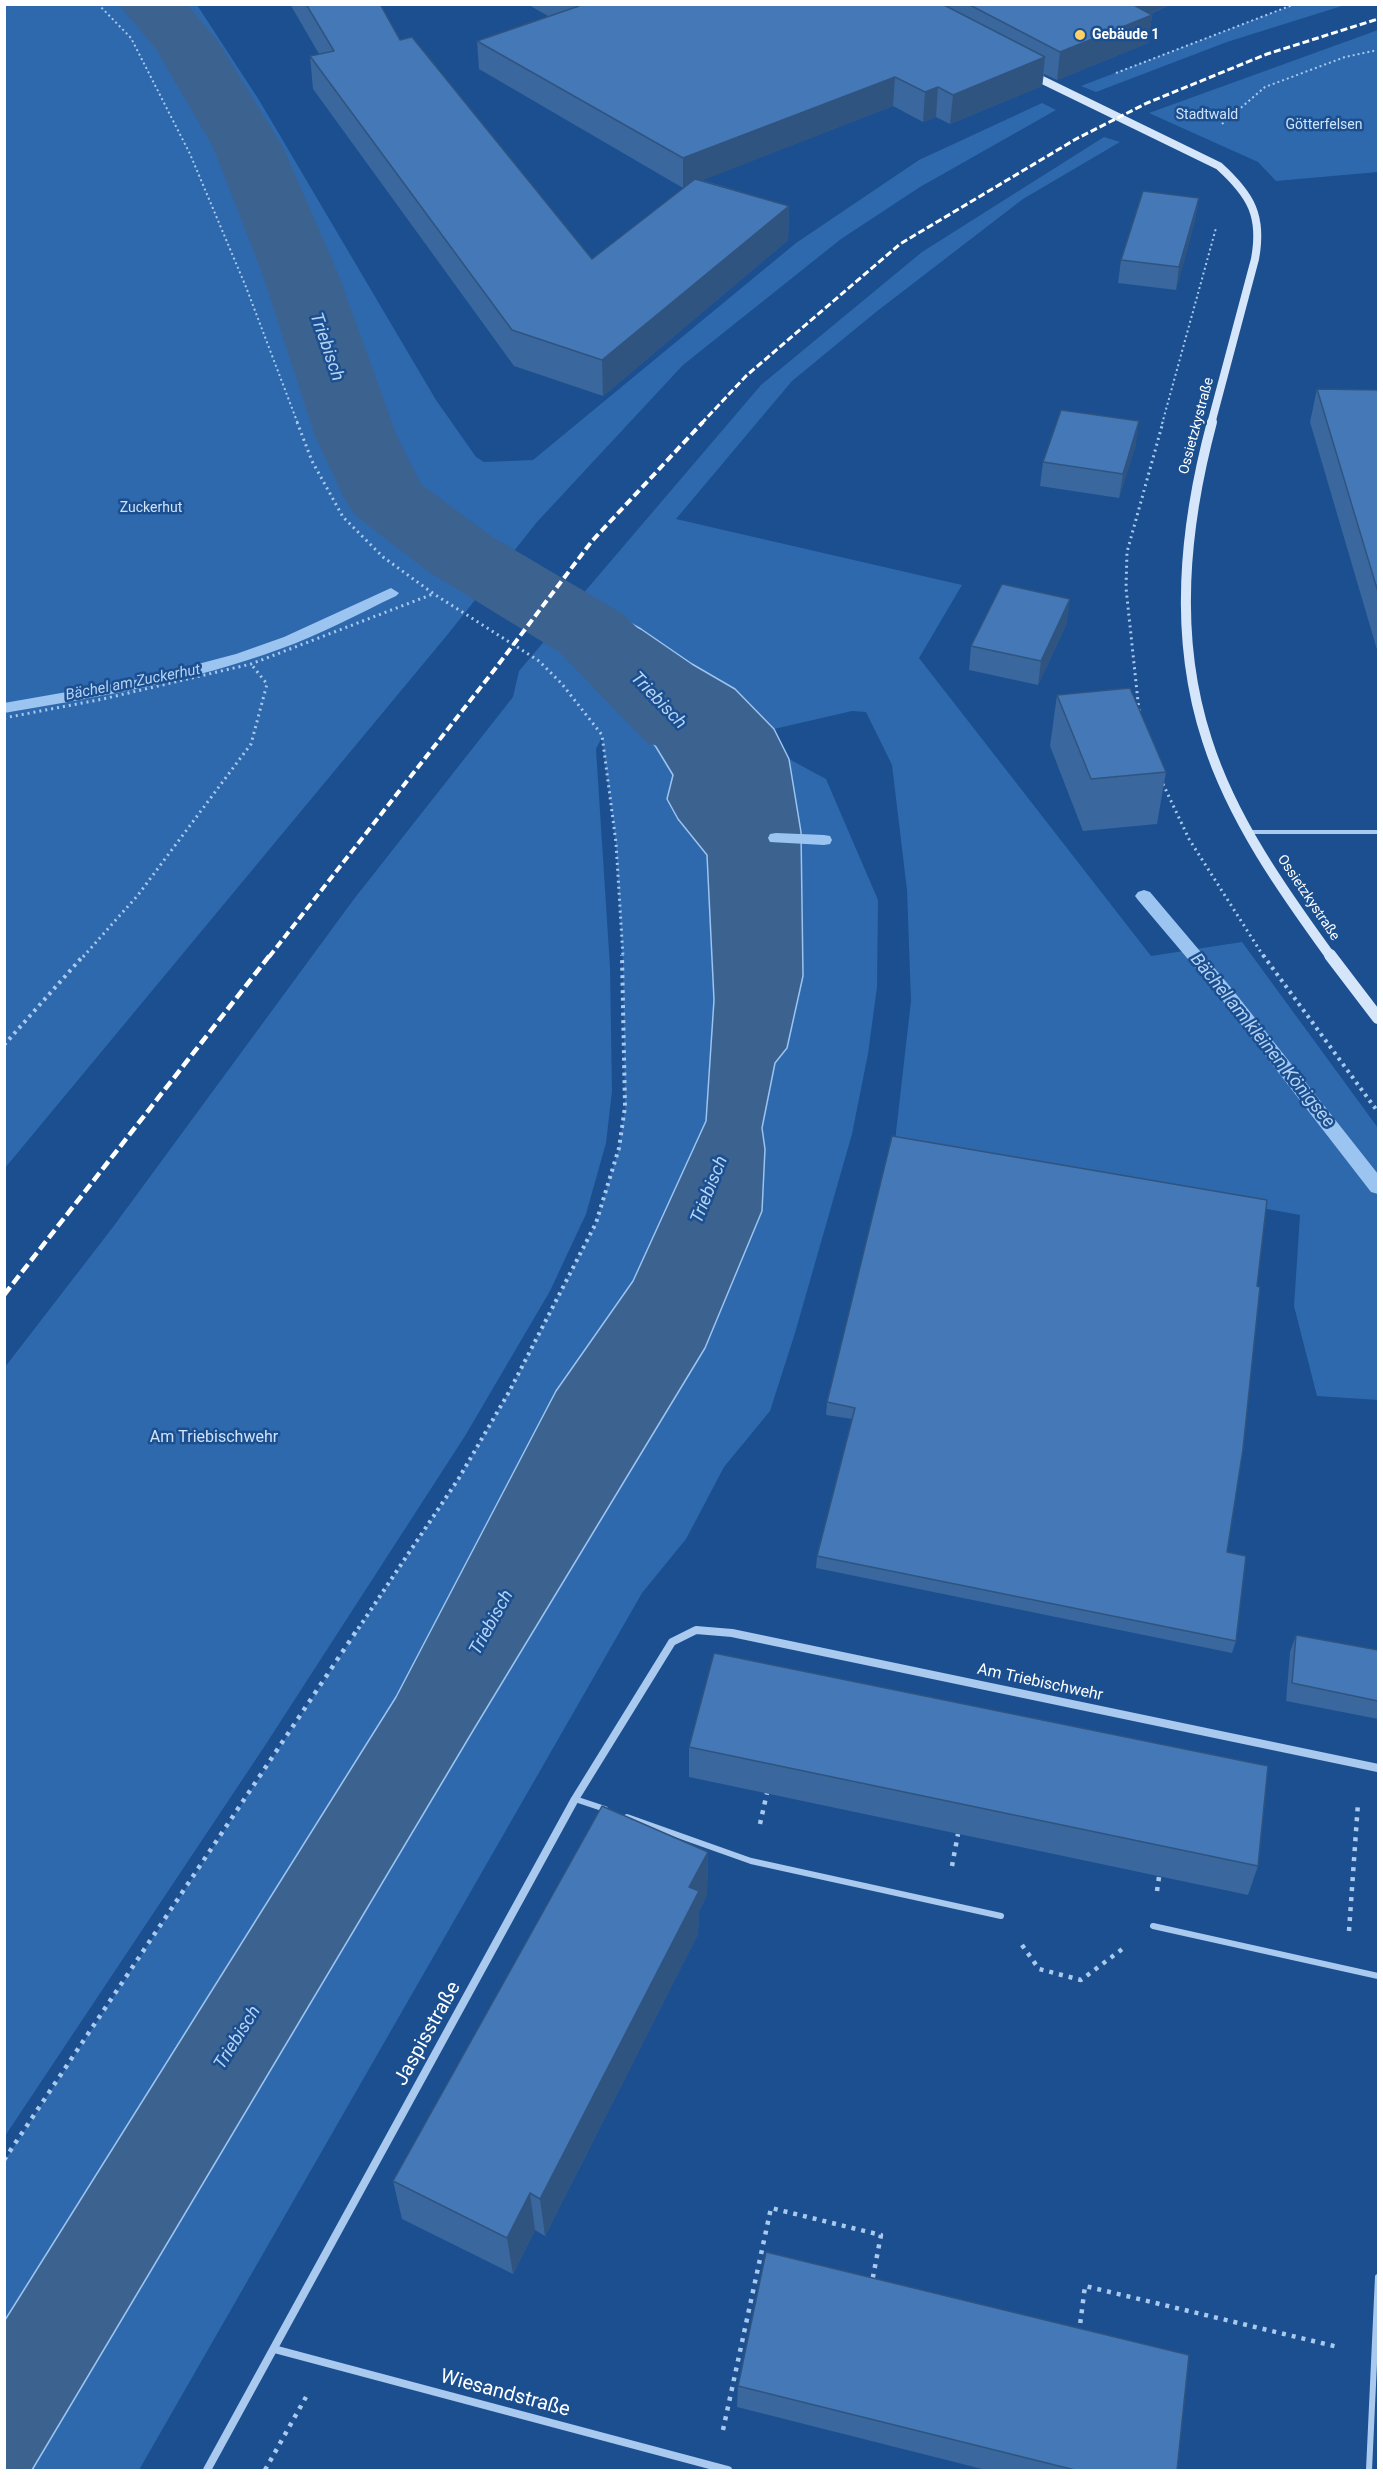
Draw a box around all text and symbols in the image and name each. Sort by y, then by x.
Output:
place label: Gebäude 1 [1092,27,1159,43]
marker: Gebäude 1 [1073,28,1087,42]
park label: Stadtwald [1176,107,1238,123]
park label: Götterfelsen [1286,117,1362,133]
water label: Triebisch [304,310,348,384]
street label: Ossietzkystraße [1176,376,1218,476]
park label: Zuckerhut [120,500,182,516]
water label: Bächel am Zuckerhut [64,661,202,705]
water label: Triebisch [626,668,690,734]
street label: Ossietzkystraße [1273,852,1343,944]
water label: Bächel am kleinen Königsee [1185,950,1339,1132]
water label: Triebisch [687,1153,733,1227]
park label: Am Triebischwehr [150,1428,278,1448]
water label: Triebisch [465,1587,519,1659]
street label: Am Triebischwehr [975,1660,1105,1706]
street label: Jaspisstraße [390,1978,466,2090]
water label: Triebisch [210,2002,266,2074]
street label: Wiesandstraße [437,2365,573,2423]

